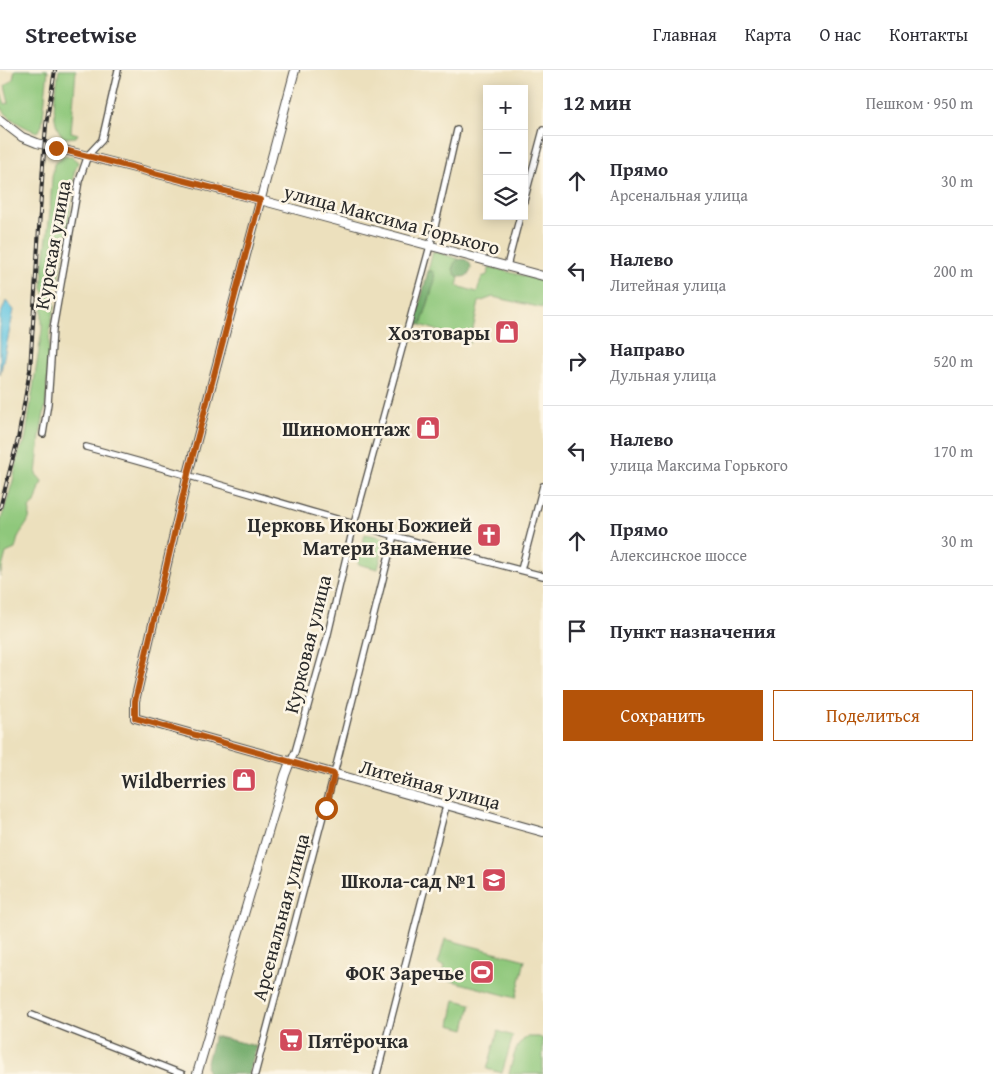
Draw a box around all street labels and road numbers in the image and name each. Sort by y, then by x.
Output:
street label: улица Максима Горького [280,176,503,262]
street label: Курская улица [26,178,78,312]
street label: Курковая улица [276,571,338,716]
street label: Литейная улица [356,751,504,817]
street label: Арсенальная улица [244,830,316,1004]

